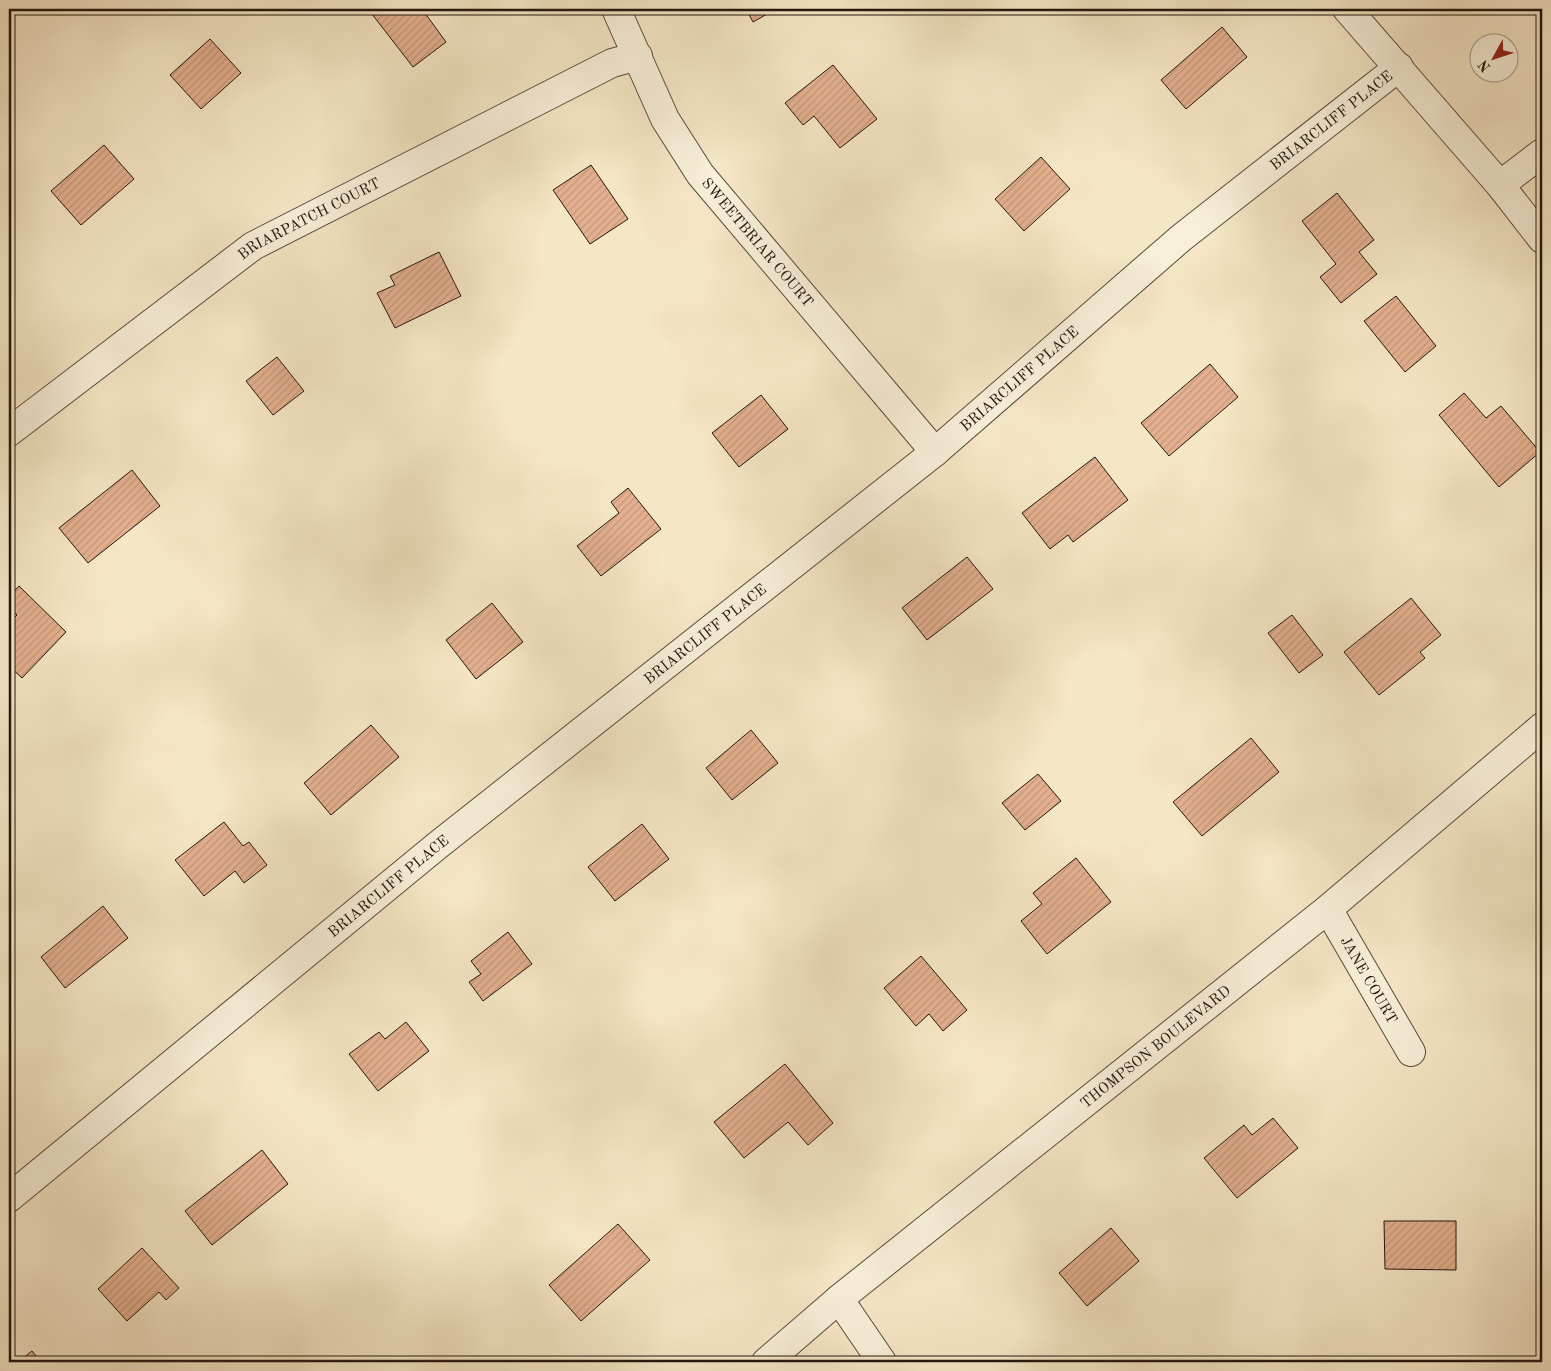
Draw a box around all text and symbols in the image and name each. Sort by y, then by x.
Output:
north arrow [1468,32,1518,82]
text: N [1476,57,1494,74]
street label: BRIARCLIFF PLACE [1268,69,1396,174]
street label: BRIARPATCH COURT [236,176,383,264]
street label: SWEETBRIAR COURT [698,176,815,311]
street label: BRIARCLIFF PLACE [958,324,1082,435]
street label: BRIARCLIFF PLACE [642,582,770,688]
street label: BRIARCLIFF PLACE [326,833,452,941]
street label: JANE COURT [1337,935,1399,1027]
street label: THOMPSON BOULEVARD [1078,984,1234,1112]

